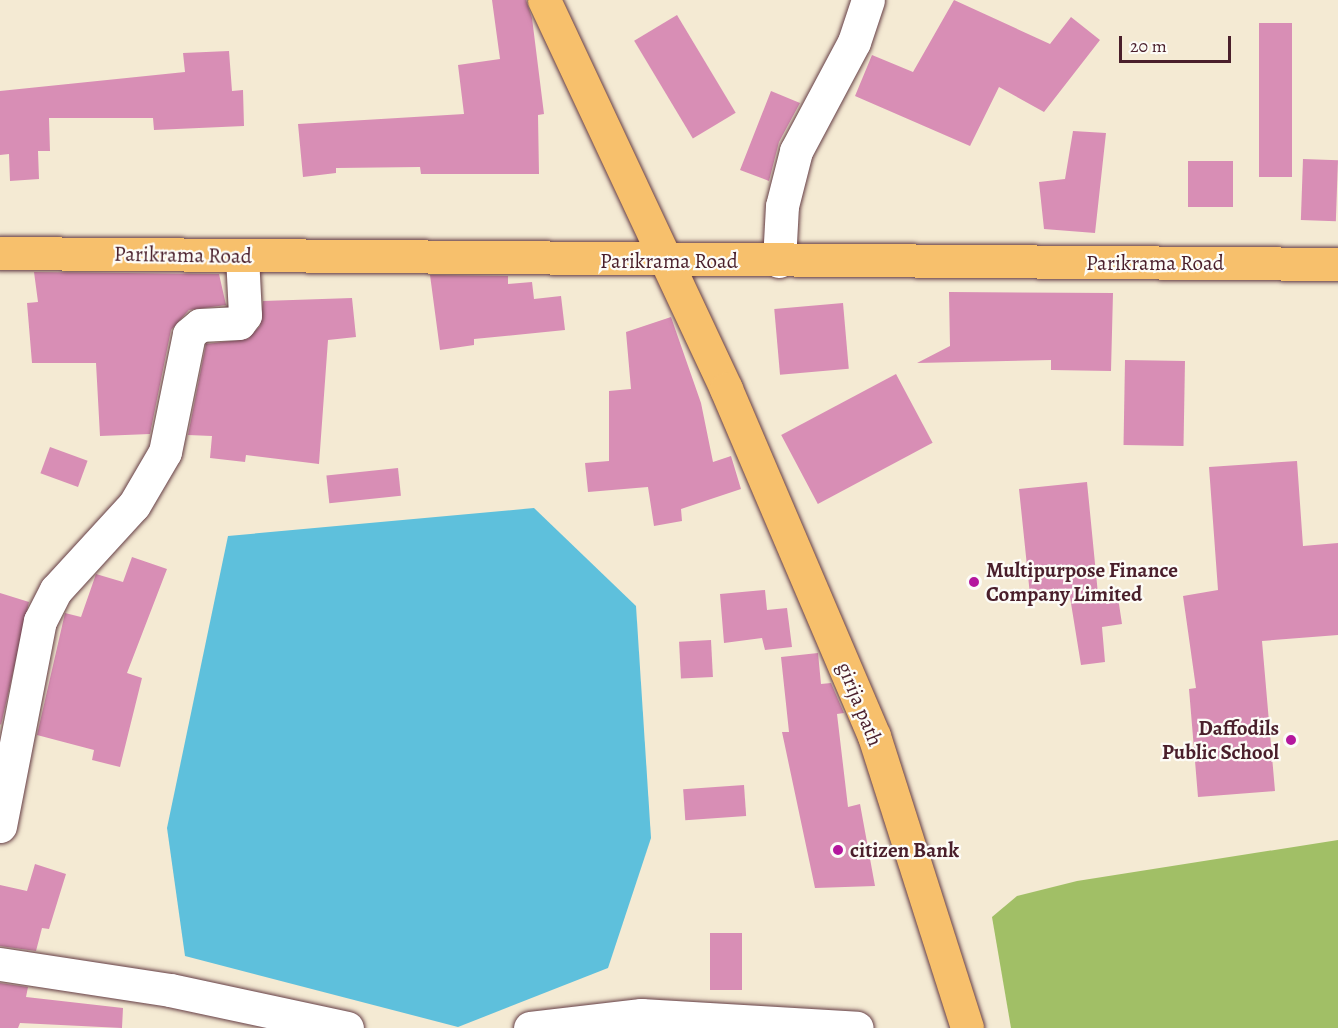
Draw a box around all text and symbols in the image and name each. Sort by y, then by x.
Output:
scale bar [1122,24,1234,62]
text: 20 m [1130,34,1167,58]
street label: Parikrama Road [114,241,252,269]
street label: Parikrama Road [600,248,738,274]
street label: Parikrama Road [1086,250,1224,276]
place label: Multipurpose Finance Company Limited [986,557,1178,607]
marker: Multipurpose Finance Company Limited [967,575,981,589]
street label: girija path [832,658,888,750]
place label: Daffodils Public School [1162,715,1279,765]
marker: Daffodils Public School [1284,733,1298,747]
place label: citizen Bank [850,837,959,863]
marker: citizen Bank [831,843,845,857]

